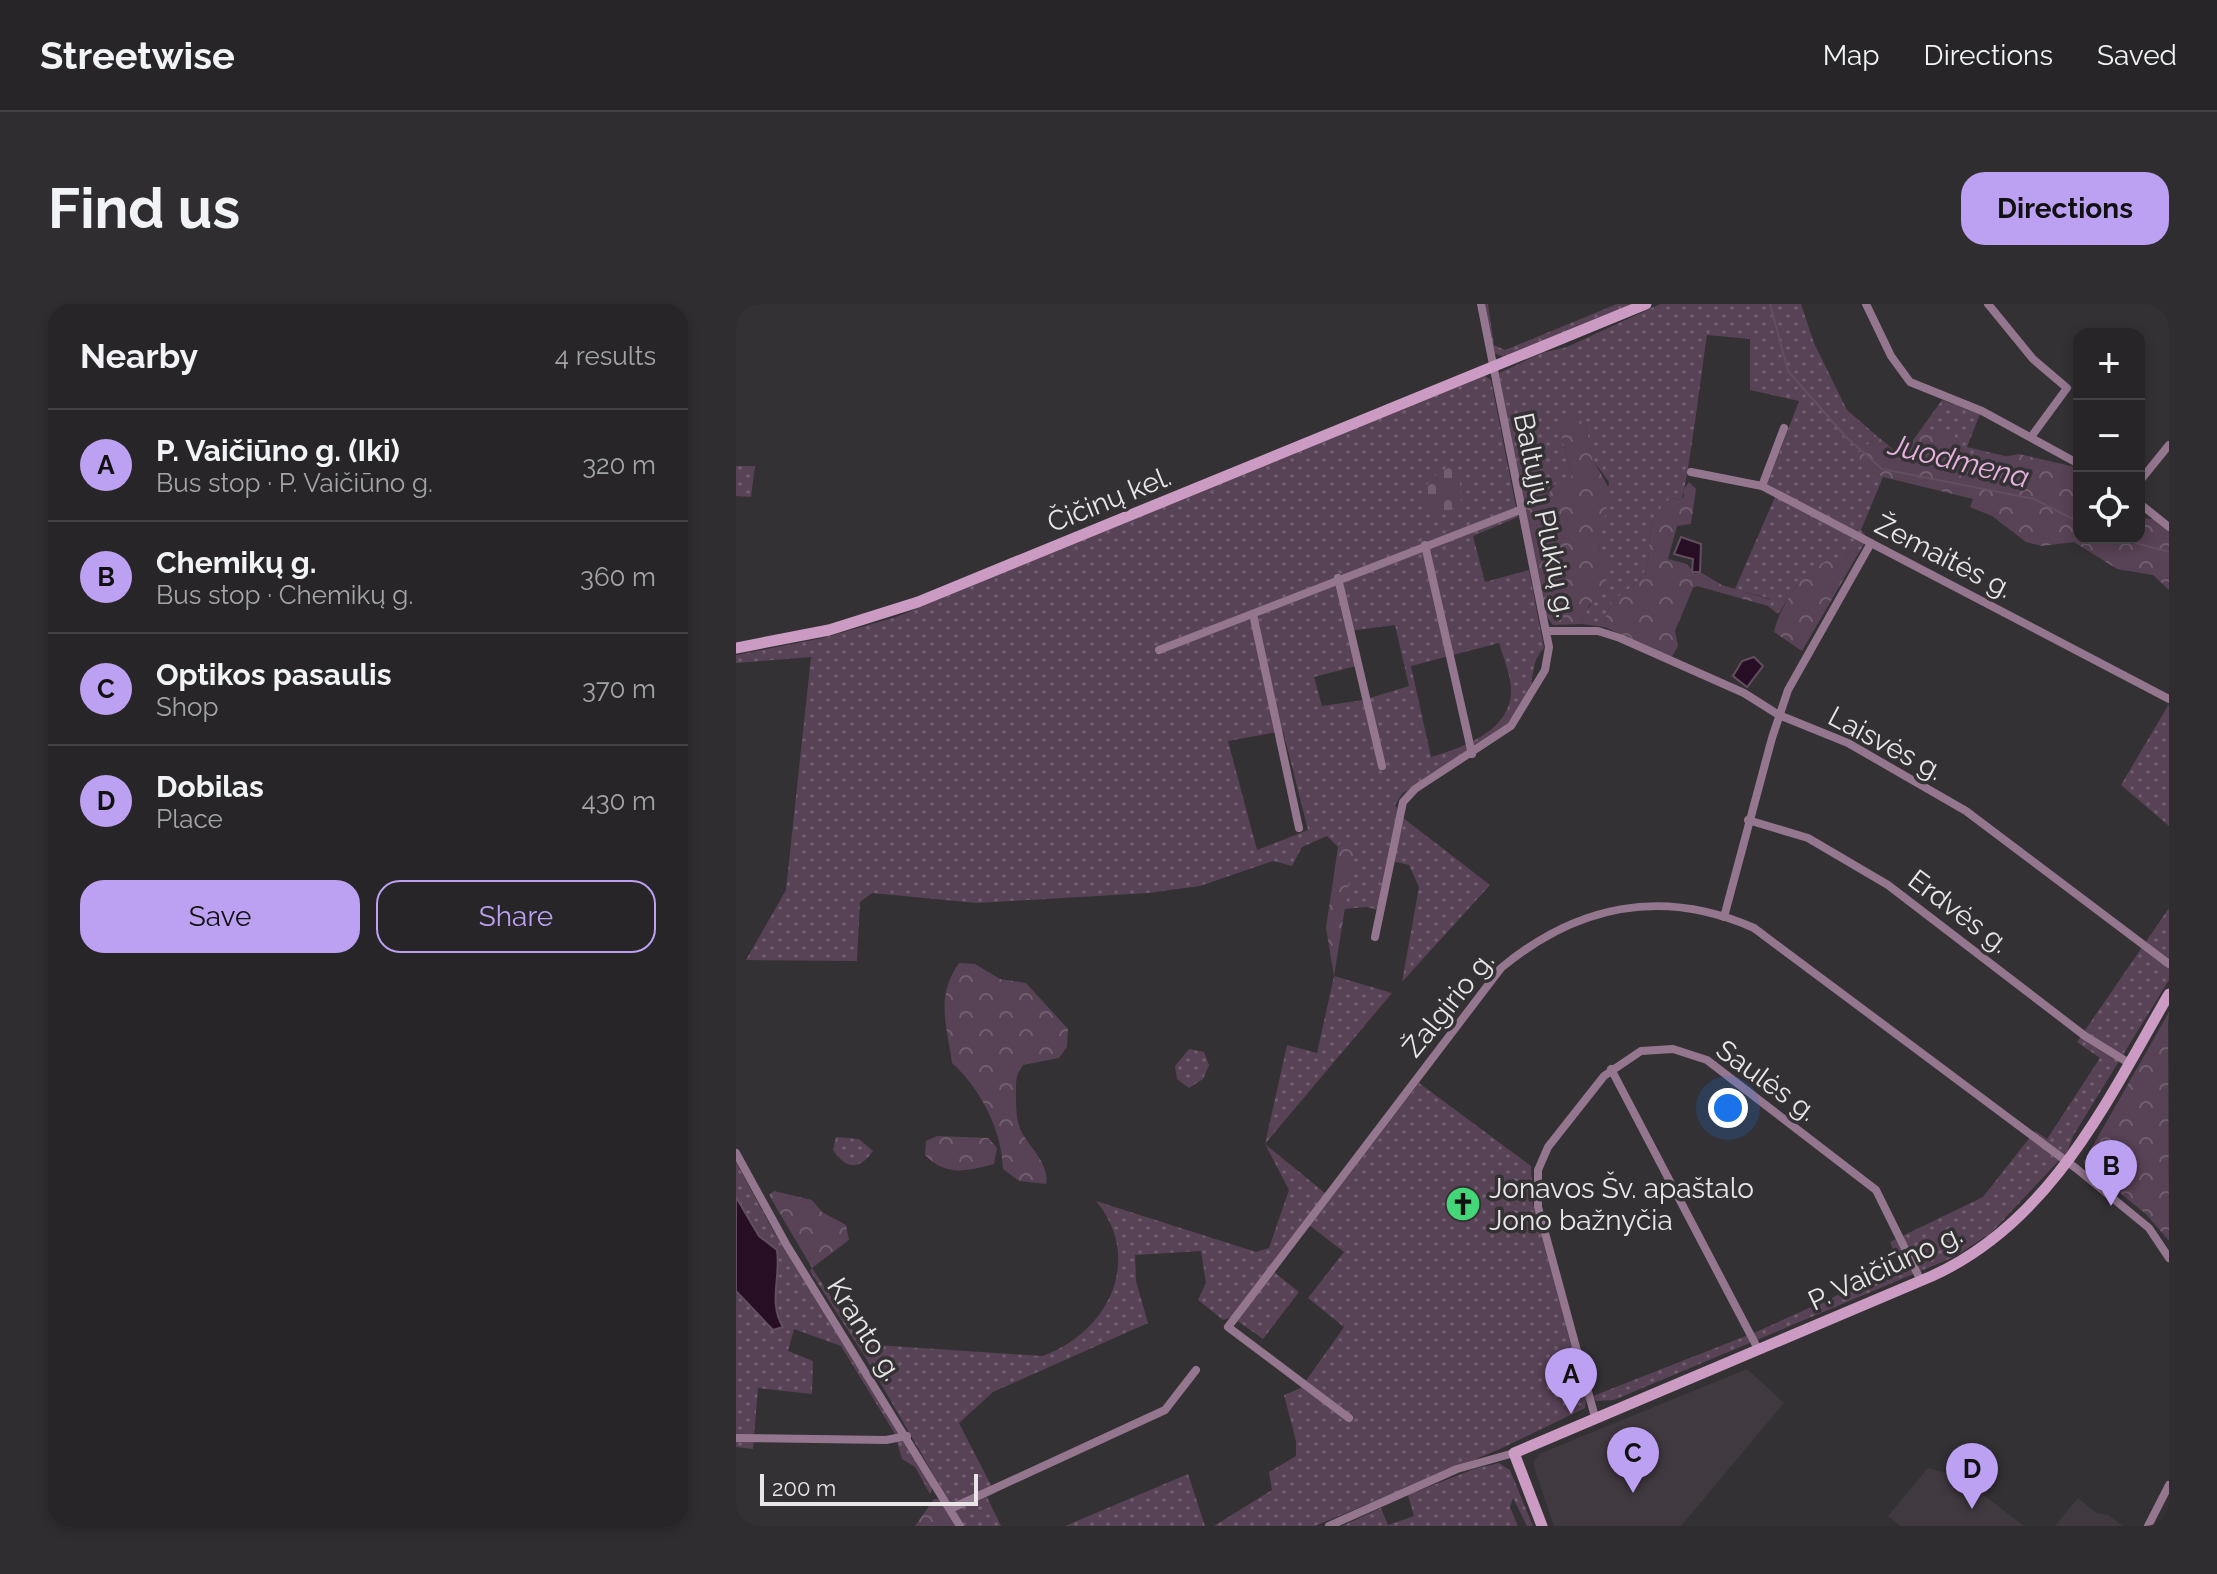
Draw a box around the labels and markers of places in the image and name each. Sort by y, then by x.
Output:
pin: B [2085,1140,2137,1206]
place label: Jonavos Šv. apaštalo Jono bažnyčia [1489,1171,1754,1237]
church icon: Jonavos Šv. apaštalo Jono bažnyčia [1444,1185,1482,1223]
pin: A [1545,1348,1597,1414]
pin: C [1607,1427,1659,1493]
pin: D [1946,1443,1998,1509]

